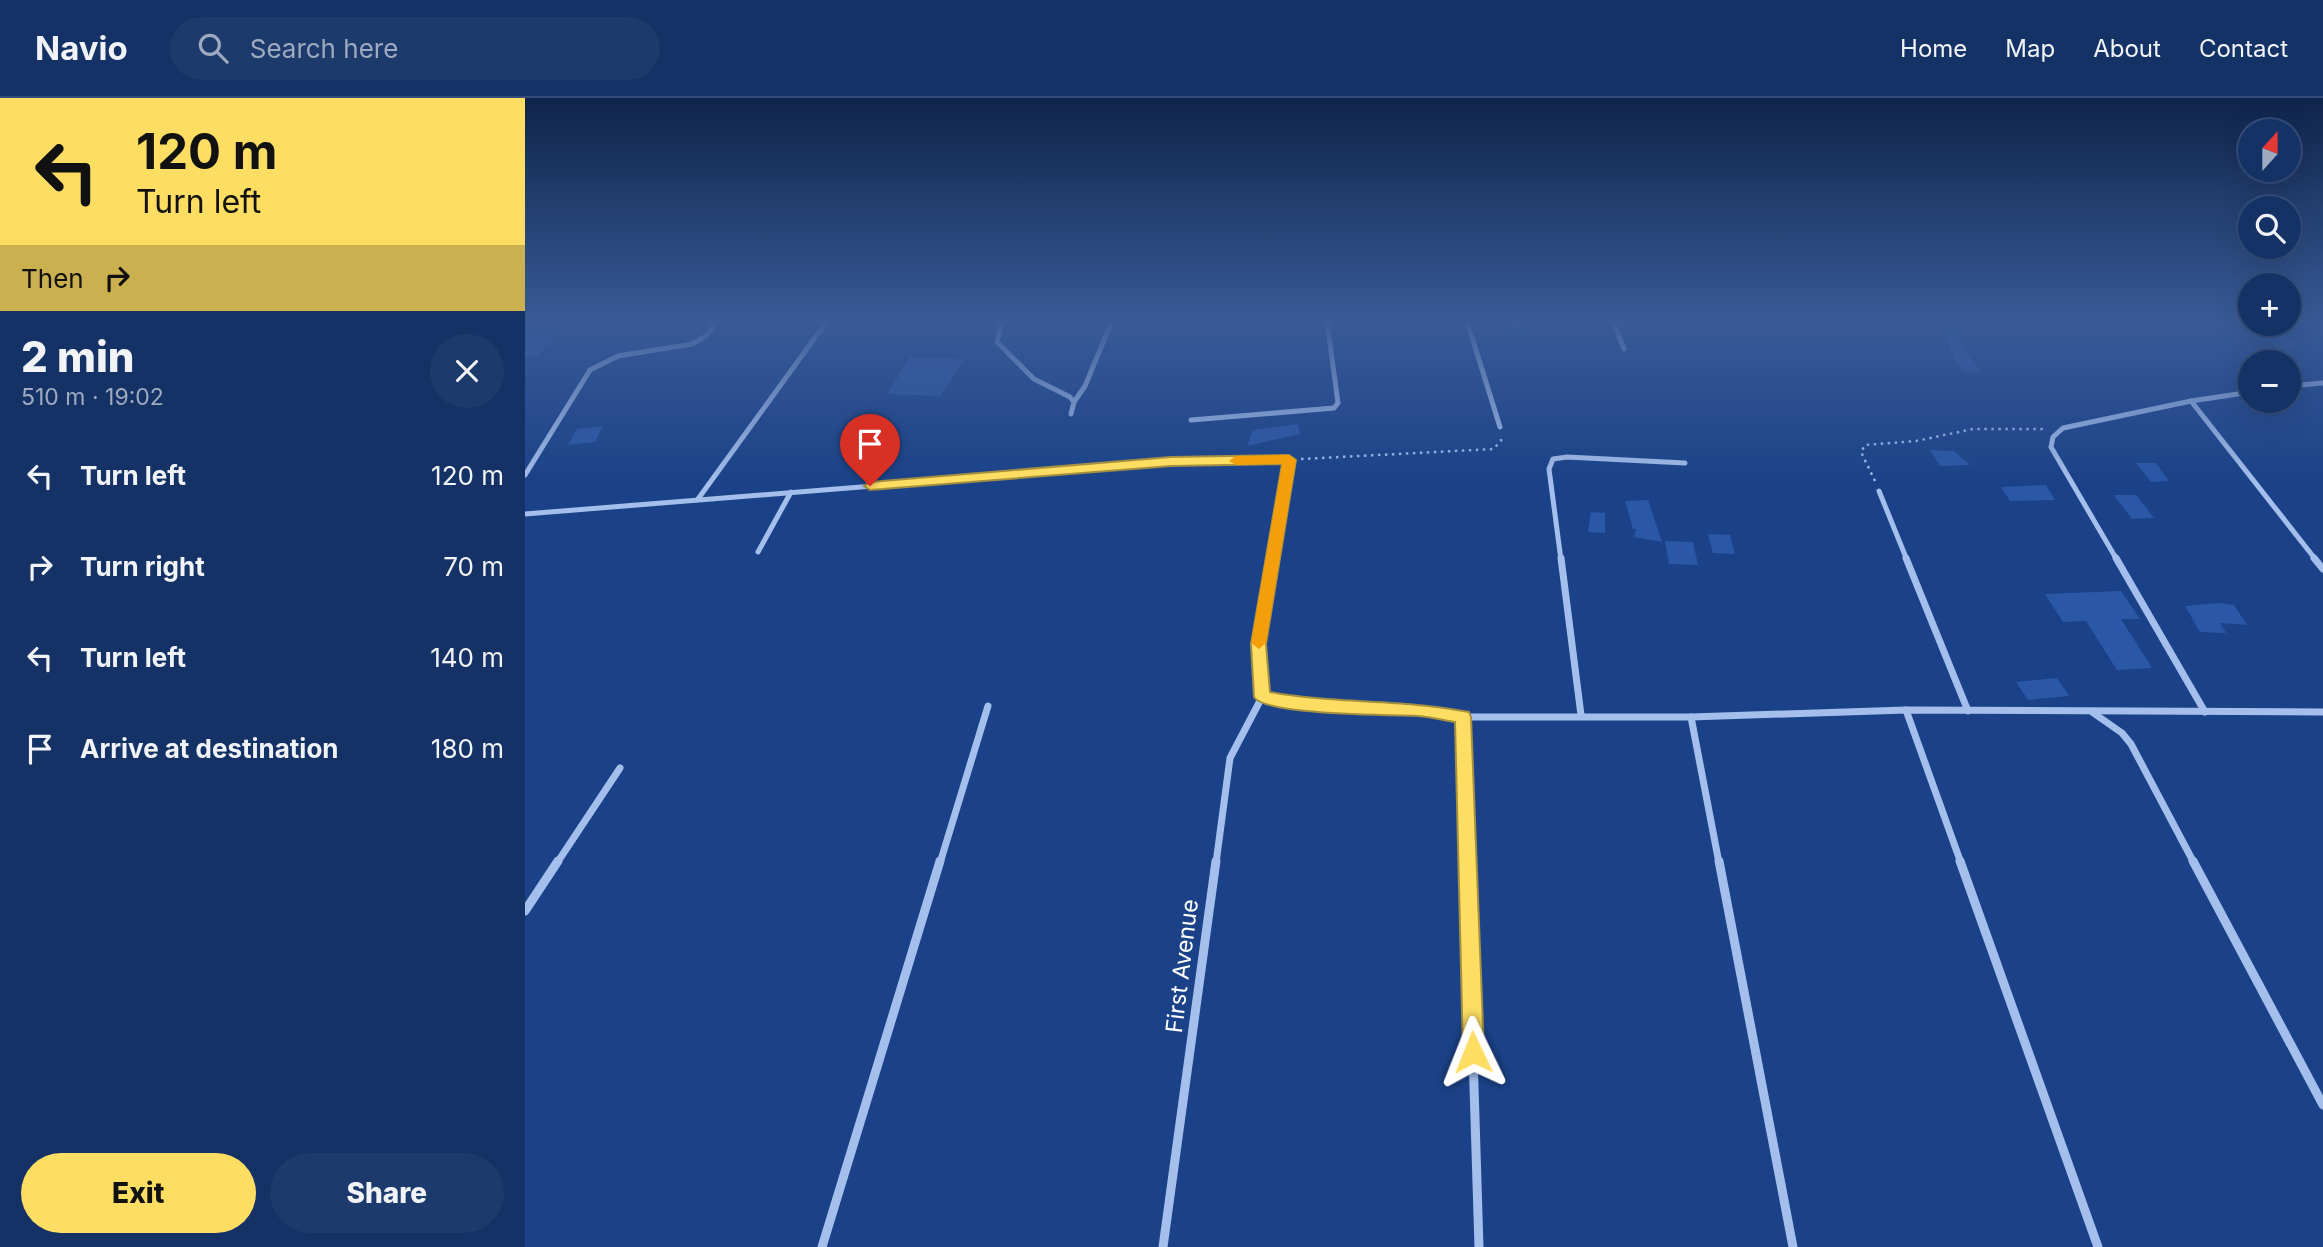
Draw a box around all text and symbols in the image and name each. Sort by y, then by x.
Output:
search box [170,17,660,80]
text: Navio [35,28,128,68]
icon: search [194,29,232,67]
text: Search here [250,33,398,64]
text: Home [1900,34,1967,63]
text: Map [2005,34,2055,63]
text: About [2093,34,2161,63]
text: Contact [2199,34,2288,63]
north arrow [2238,119,2301,182]
map controls [2238,119,2301,413]
text: 120 m [136,122,277,181]
icon: left [21,126,112,217]
text: Turn left [136,182,261,221]
button: search [2238,196,2301,259]
icon: right [98,259,136,297]
text: Then [21,263,84,294]
button: + [2238,273,2301,336]
text: 2 min [21,331,135,382]
button: close [430,334,504,408]
button: − [2238,350,2301,413]
text: 510 m · 19:02 [21,383,164,411]
pin [840,414,900,486]
icon: arrive [851,425,889,463]
icon: left [21,457,59,495]
text: Turn left [80,460,186,491]
text: 120 m [431,460,504,491]
icon: right [21,548,59,586]
text: Turn right [80,551,205,582]
text: 70 m [443,551,504,582]
icon: left [21,639,59,677]
text: Turn left [80,642,186,673]
text: 140 m [430,642,504,673]
icon: arrive [21,730,59,768]
text: Arrive at destination [80,733,339,764]
text: 180 m [431,733,504,764]
street label: First Avenue [1160,897,1204,1035]
position arrow [1436,1015,1510,1089]
button: Exit [21,1153,256,1233]
button: Share [270,1153,504,1233]

